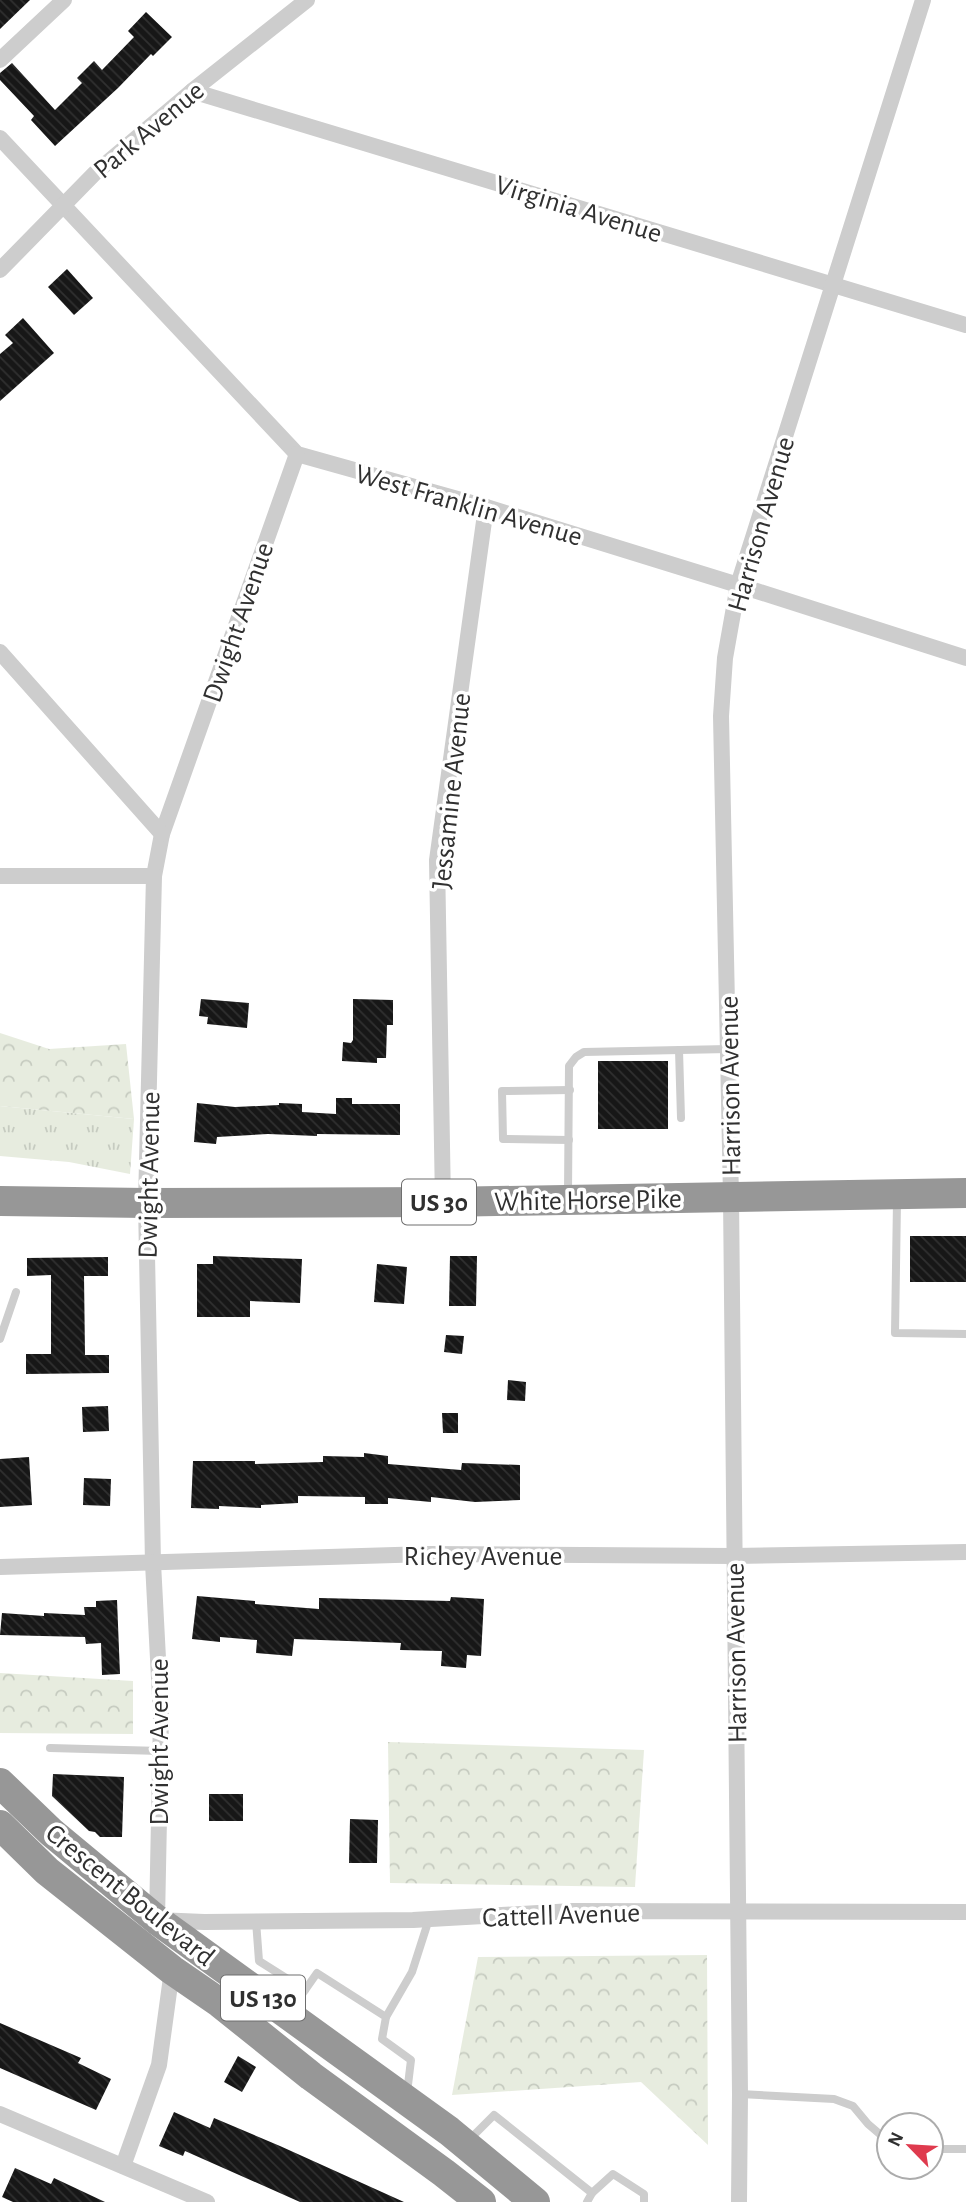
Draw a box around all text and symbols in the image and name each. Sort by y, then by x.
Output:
street label: Park Avenue [89,77,210,185]
street label: Virginia Avenue [492,171,665,249]
street label: Harrison Avenue [724,434,800,615]
street label: West Franklin Avenue [352,460,585,552]
street label: Dwight Avenue [198,539,279,706]
street label: Jessamine Avenue [428,692,476,891]
street label: Harrison Avenue [715,995,747,1177]
street label: Dwight Avenue [135,1091,165,1259]
road number: US 30 [402,1180,476,1224]
street label: White Horse Pike [494,1185,682,1217]
street label: Richey Avenue [404,1543,562,1571]
street label: Harrison Avenue [721,1562,753,1744]
street label: Dwight Avenue [146,1658,174,1826]
street label: Crescent Boulevard [40,1819,219,1972]
street label: Cattell Avenue [482,1899,640,1933]
road number: US 130 [221,1976,305,2021]
north arrow [875,2111,945,2181]
text: N [885,2129,907,2149]

